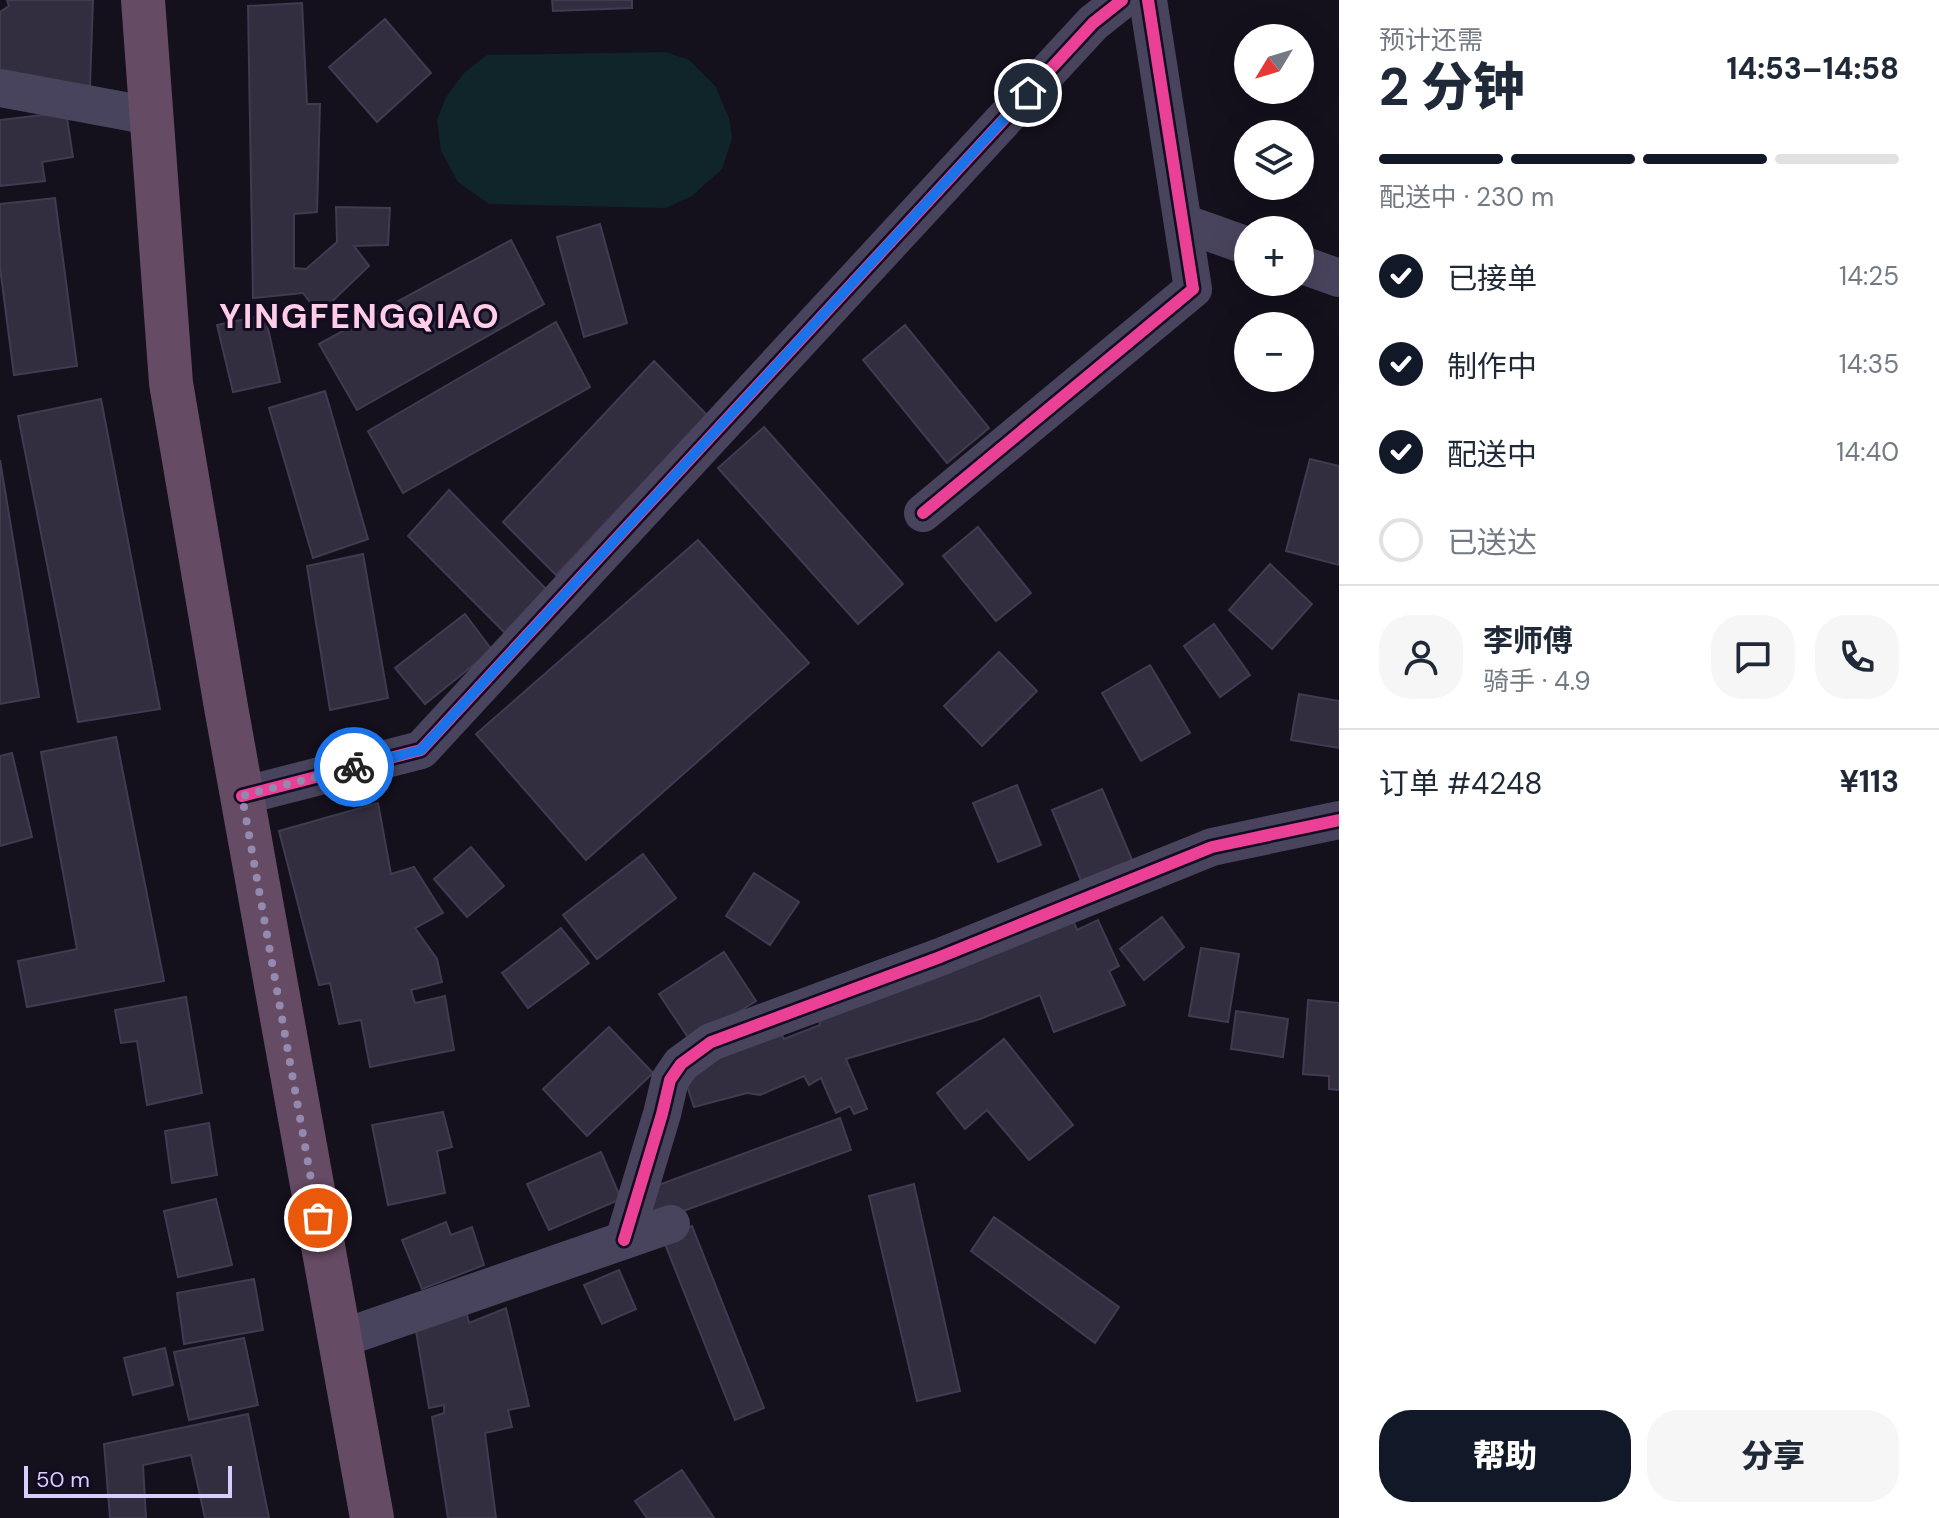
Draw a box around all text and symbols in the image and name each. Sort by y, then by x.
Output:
text: 预计还需 [1379,23,1483,57]
north arrow [1234,24,1314,104]
map controls [1234,24,1314,392]
text: 14:53–14:58 [1726,49,1899,88]
text: 2 分钟 [1379,53,1525,121]
pin [994,59,1062,127]
icon: home [1006,71,1050,115]
button: layers [1234,120,1314,200]
text: 配送中 · 230 m [1379,180,1554,214]
button: + [1234,216,1314,296]
icon: check [1379,254,1423,298]
text: 已接单 [1447,259,1537,298]
text: 14:25 [1839,259,1899,293]
district label: YINGFENGQIAO [219,294,501,339]
button: − [1234,312,1314,392]
icon: check [1379,342,1423,386]
text: 制作中 [1447,347,1537,386]
text: 14:35 [1839,347,1899,381]
icon: check [1379,430,1423,474]
text: 配送中 [1447,435,1537,474]
text: 14:40 [1836,435,1899,469]
text: 已送达 [1447,523,1537,562]
button: person [1379,615,1463,699]
button: chat [1711,615,1795,699]
button: phone [1815,615,1899,699]
text: 李师傅 [1483,621,1573,660]
text: 骑手 · 4.9 [1483,664,1590,698]
courier [314,727,394,807]
icon: bike [332,745,376,789]
text: ¥113 [1840,762,1899,801]
text: 订单 #4248 [1379,764,1543,803]
pin [284,1184,352,1252]
icon: bag [296,1196,340,1240]
button: 帮助 [1379,1410,1631,1502]
button: 分享 [1647,1410,1899,1502]
scale bar [24,1462,232,1498]
text: 50 m [36,1465,90,1494]

